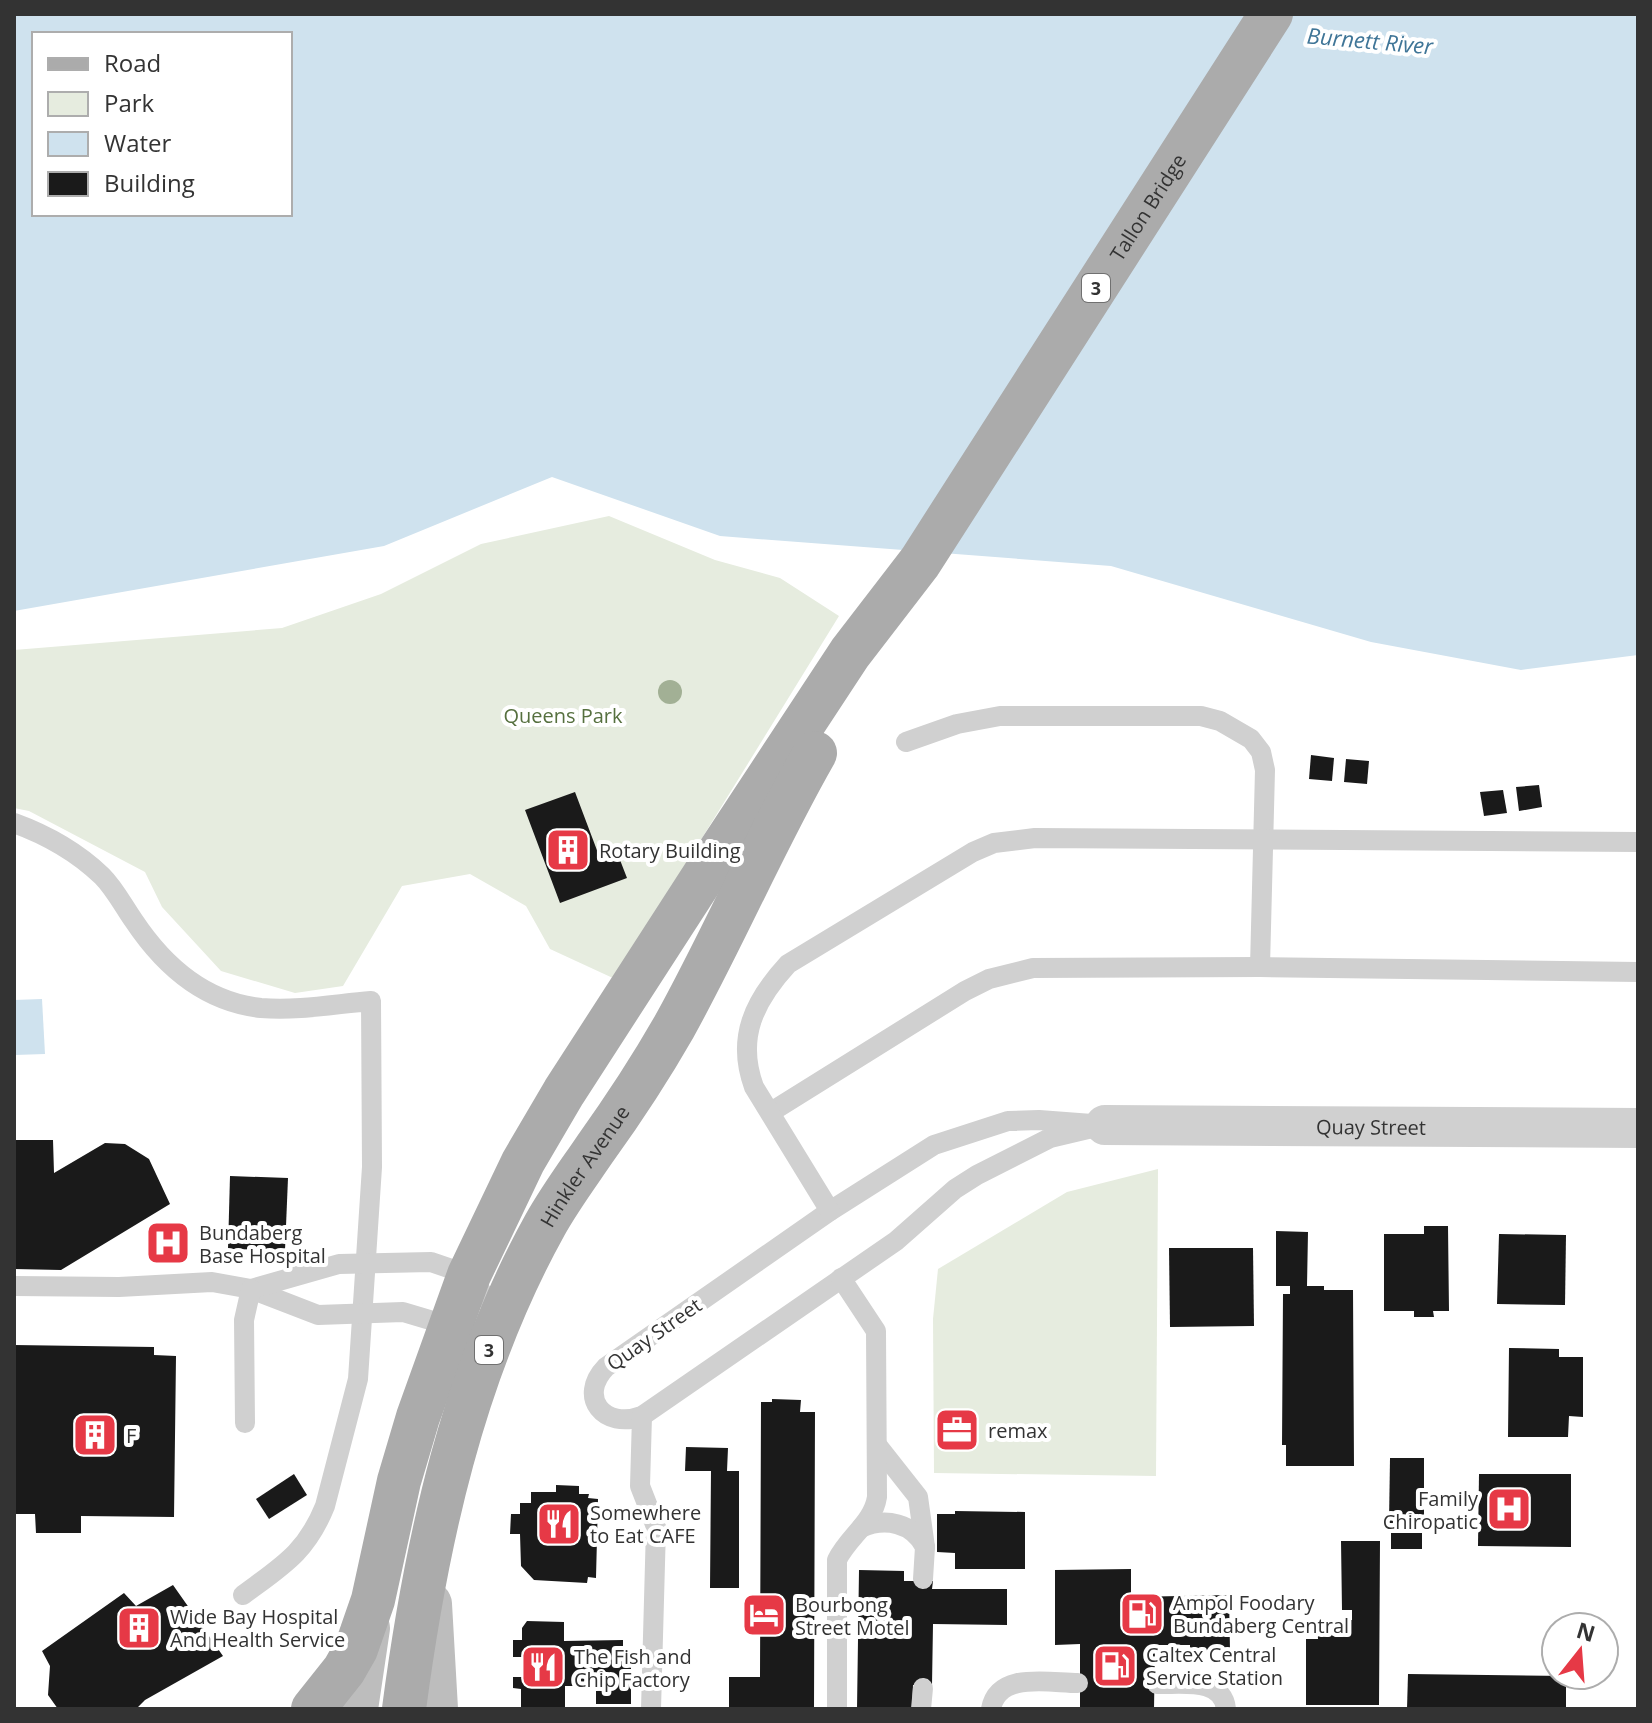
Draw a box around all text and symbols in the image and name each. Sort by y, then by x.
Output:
water label: Burnett River [1306,20,1436,61]
legend [32,32,292,216]
text: Road [104,46,161,79]
text: Park [104,86,155,119]
text: Water [104,126,172,159]
street label: Tallon Bridge [1103,148,1192,266]
text: Building [104,166,195,199]
road number: 3 [1082,274,1110,302]
park label: Queens Park [503,702,623,729]
building icon: Rotary Building [544,826,592,874]
place label: Rotary Building [599,837,741,864]
street label: Hinkler Avenue [533,1100,635,1232]
street label: Quay Street [1316,1113,1426,1140]
hospital icon: Bundaberg Base Hospital [144,1219,192,1267]
place label: Bundaberg Base Hospital [199,1219,326,1269]
street label: Quay Street [601,1291,707,1377]
road number: 3 [475,1336,503,1364]
office icon: remax [933,1406,981,1454]
building icon: F [71,1411,119,1459]
place label: remax [988,1417,1048,1444]
place label: F [126,1422,136,1449]
place label: Family Chiropatic [1383,1485,1479,1535]
hospital icon: Family Chiropatic [1485,1485,1533,1533]
place label: Somewhere to Eat CAFE [590,1499,701,1549]
restaurant icon: Somewhere to Eat CAFE [535,1500,583,1548]
place label: Ampol Foodary Bundaberg Central [1173,1589,1349,1639]
fuel station icon: Ampol Foodary Bundaberg Central [1118,1590,1166,1638]
hotel icon: Bourbong Street Motel [740,1591,788,1639]
place label: Bourbong Street Motel [795,1591,909,1641]
place label: Wide Bay Hospital And Health Service [170,1603,345,1653]
building icon: Wide Bay Hospital And Health Service [115,1604,163,1652]
north arrow [1540,1611,1620,1691]
text: N [1573,1614,1599,1648]
place label: Caltex Central Service Station [1146,1641,1283,1691]
fuel station icon: Caltex Central Service Station [1091,1642,1139,1690]
restaurant icon: The Fish and Chip Factory [519,1643,567,1691]
place label: The Fish and Chip Factory [574,1643,692,1693]

